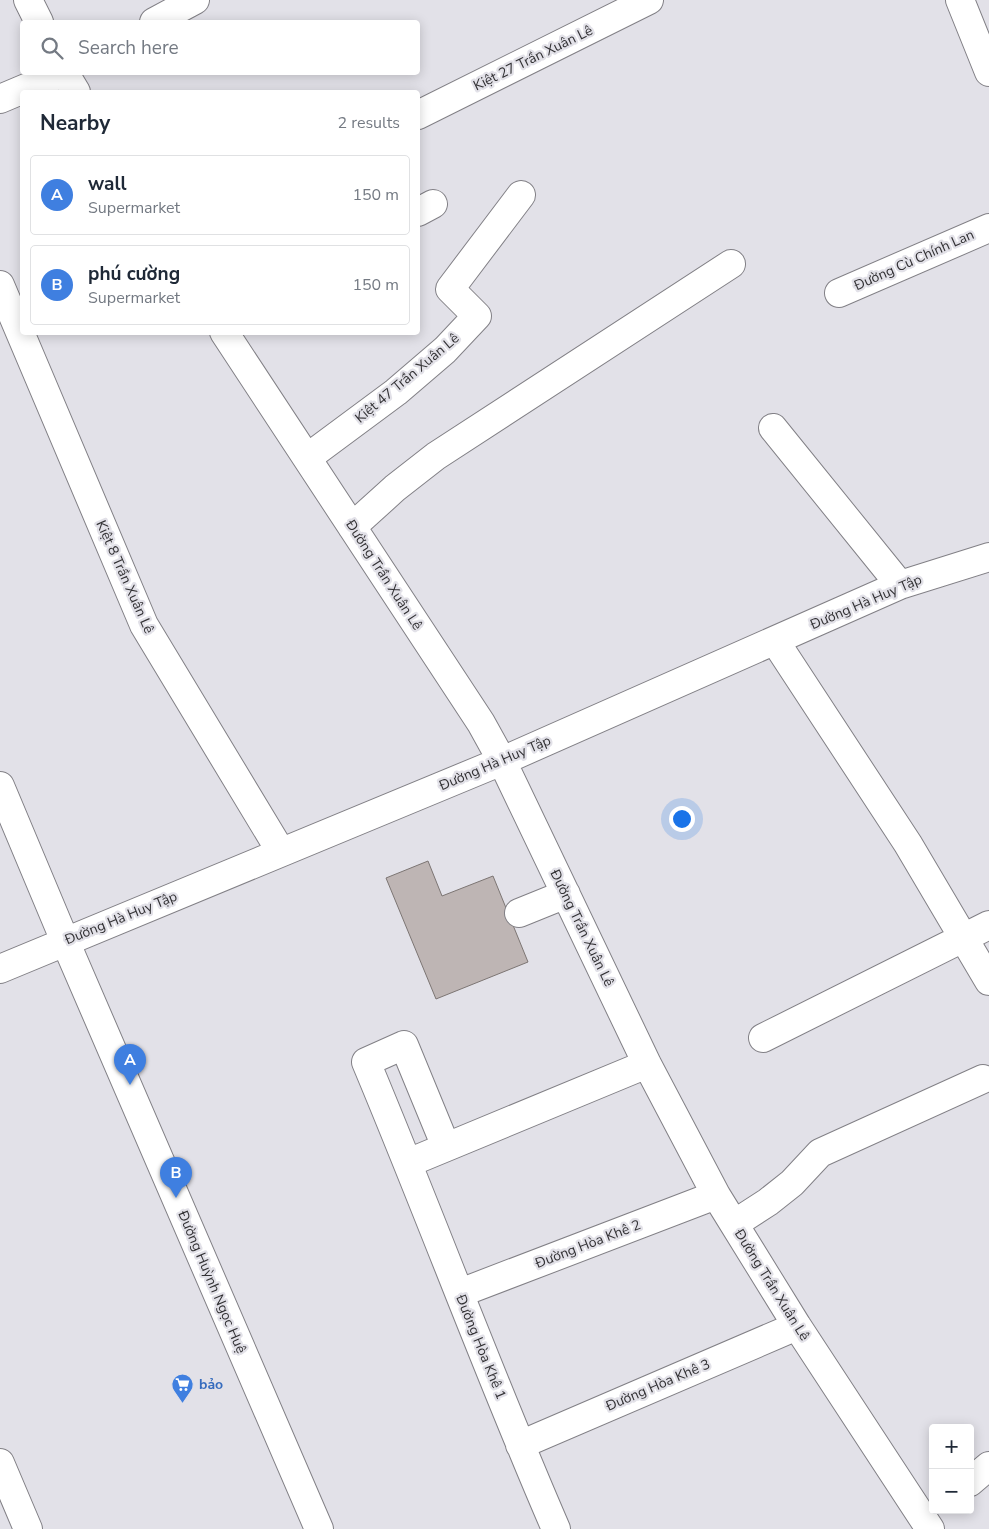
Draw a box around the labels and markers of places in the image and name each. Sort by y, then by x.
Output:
pin: A [114,1044,146,1085]
pin: B [160,1157,192,1198]
supermarket icon: bảo [171,1372,195,1403]
place label: bảo [199,1375,223,1394]

